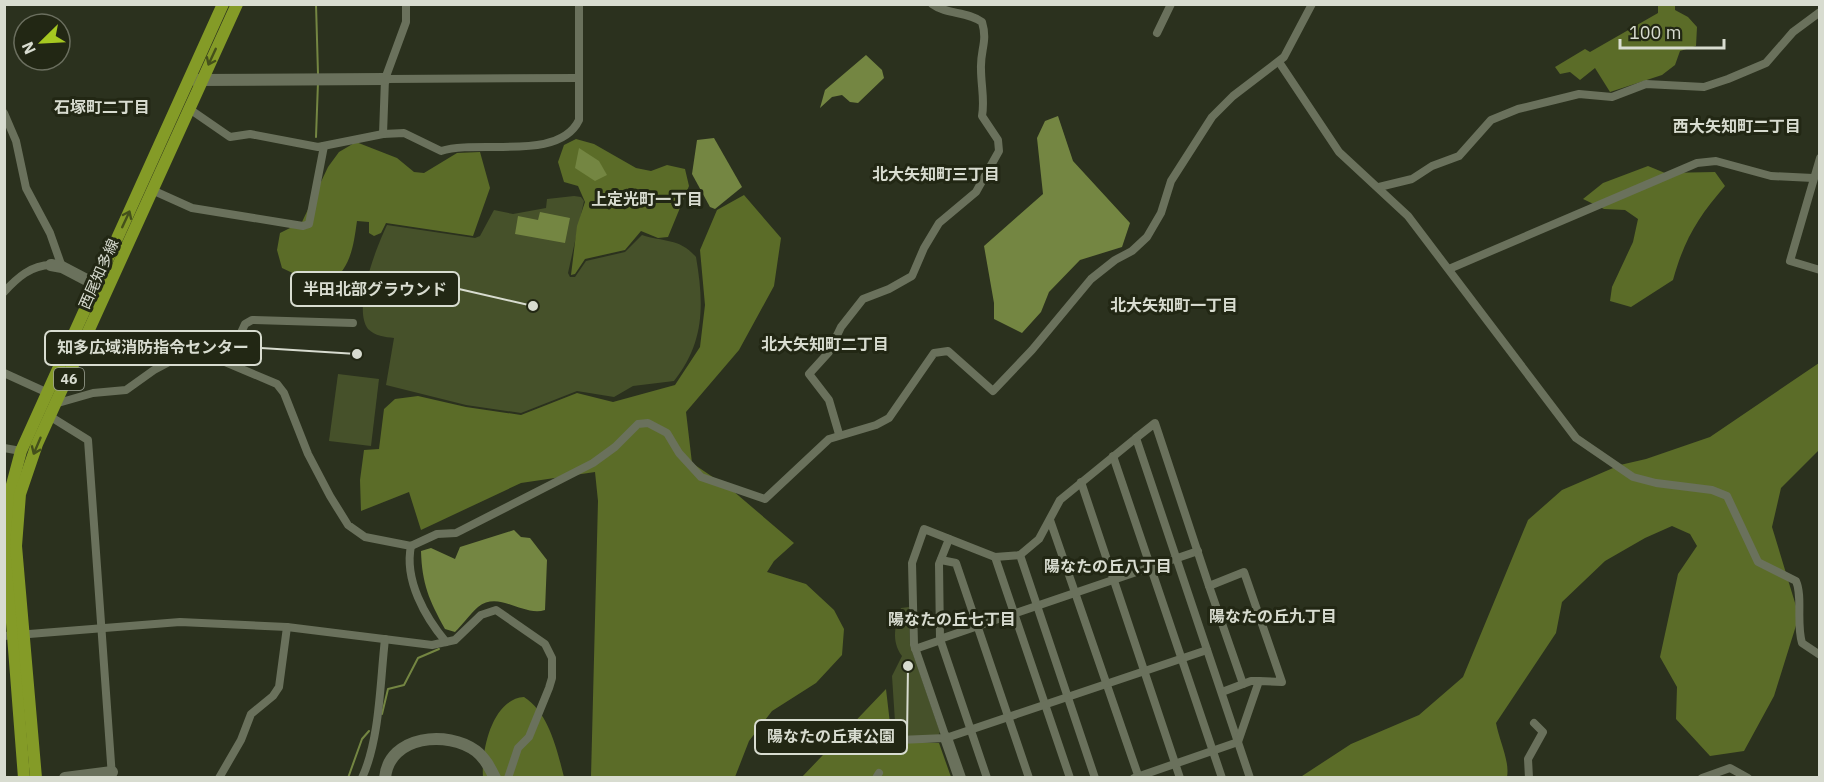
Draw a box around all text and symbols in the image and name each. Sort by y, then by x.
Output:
north arrow [12,12,72,72]
scale bar [1620,12,1724,50]
text: 100 m [1629,21,1681,44]
text: N [17,39,40,57]
one-way arrow [206,48,218,66]
district label: 石塚町二丁目 [54,97,150,117]
district label: 西大矢知町二丁目 [1673,116,1801,136]
district label: 北大矢知町三丁目 [872,164,1000,184]
district label: 上定光町一丁目 [591,189,703,209]
one-way arrow [120,211,132,229]
street label: 西尾知多線 [75,236,122,312]
callout: 半田北部グラウンド [291,272,459,306]
text: 半田北部グラウンド [303,279,447,299]
district label: 北大矢知町一丁目 [1110,295,1238,315]
callout: 知多広域消防指令センター [45,331,261,365]
district label: 北大矢知町二丁目 [761,334,889,354]
text: 知多広域消防指令センター [57,337,249,357]
road number: 46 [54,368,84,390]
one-way arrow [31,436,42,454]
district label: 陽なたの丘八丁目 [1044,556,1172,576]
district label: 陽なたの丘九丁目 [1209,606,1337,626]
district label: 陽なたの丘七丁目 [888,609,1016,629]
callout: 陽なたの丘東公園 [755,720,907,754]
text: 陽なたの丘東公園 [767,726,895,746]

